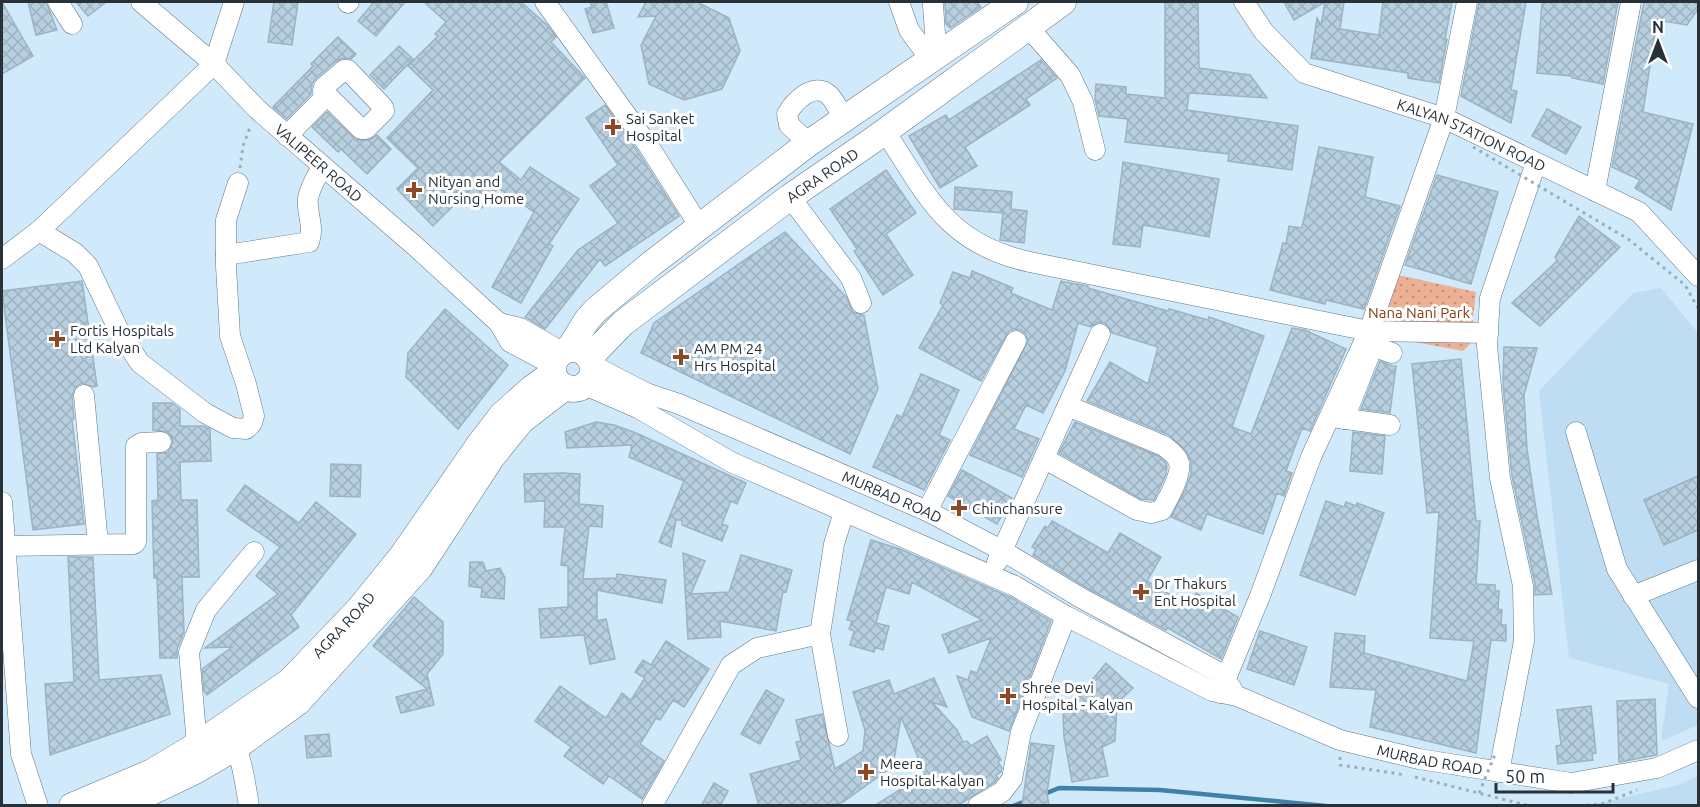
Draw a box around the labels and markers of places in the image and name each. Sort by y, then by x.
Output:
place label: Sai Sanket Hospital [626,110,694,144]
marker: Sai Sanket Hospital [604,118,622,136]
place label: Nityan and Nursing Home [428,173,524,207]
marker: Nityan and Nursing Home [405,181,423,199]
place label: Fortis Hospitals Ltd Kalyan [70,322,174,356]
marker: Fortis Hospitals Ltd Kalyan [48,330,66,348]
place label: AM PM 24 Hrs Hospital [694,340,776,374]
marker: AM PM 24 Hrs Hospital [672,348,690,366]
marker: Chinchansure [950,499,968,517]
place label: Chinchansure [972,500,1063,517]
place label: Dr Thakurs Ent Hospital [1154,575,1236,609]
marker: Dr Thakurs Ent Hospital [1132,583,1150,601]
place label: Shree Devi Hospital - Kalyan [1022,679,1133,713]
marker: Shree Devi Hospital - Kalyan [999,687,1017,705]
place label: Meera Hospital-Kalyan [880,755,984,789]
marker: Meera Hospital-Kalyan [857,763,875,781]

